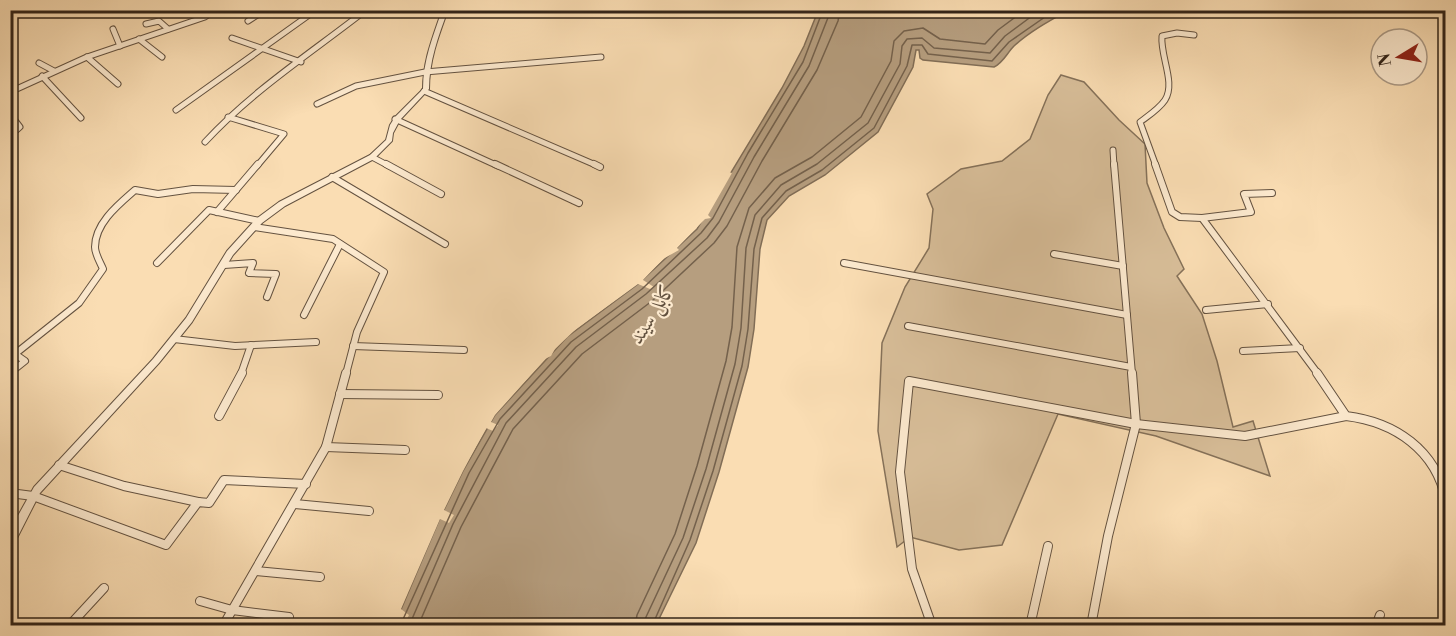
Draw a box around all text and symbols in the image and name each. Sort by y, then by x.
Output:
north arrow [1369,27,1429,87]
text: N [1374,51,1396,68]
water label: کابل سيند [625,279,682,349]

